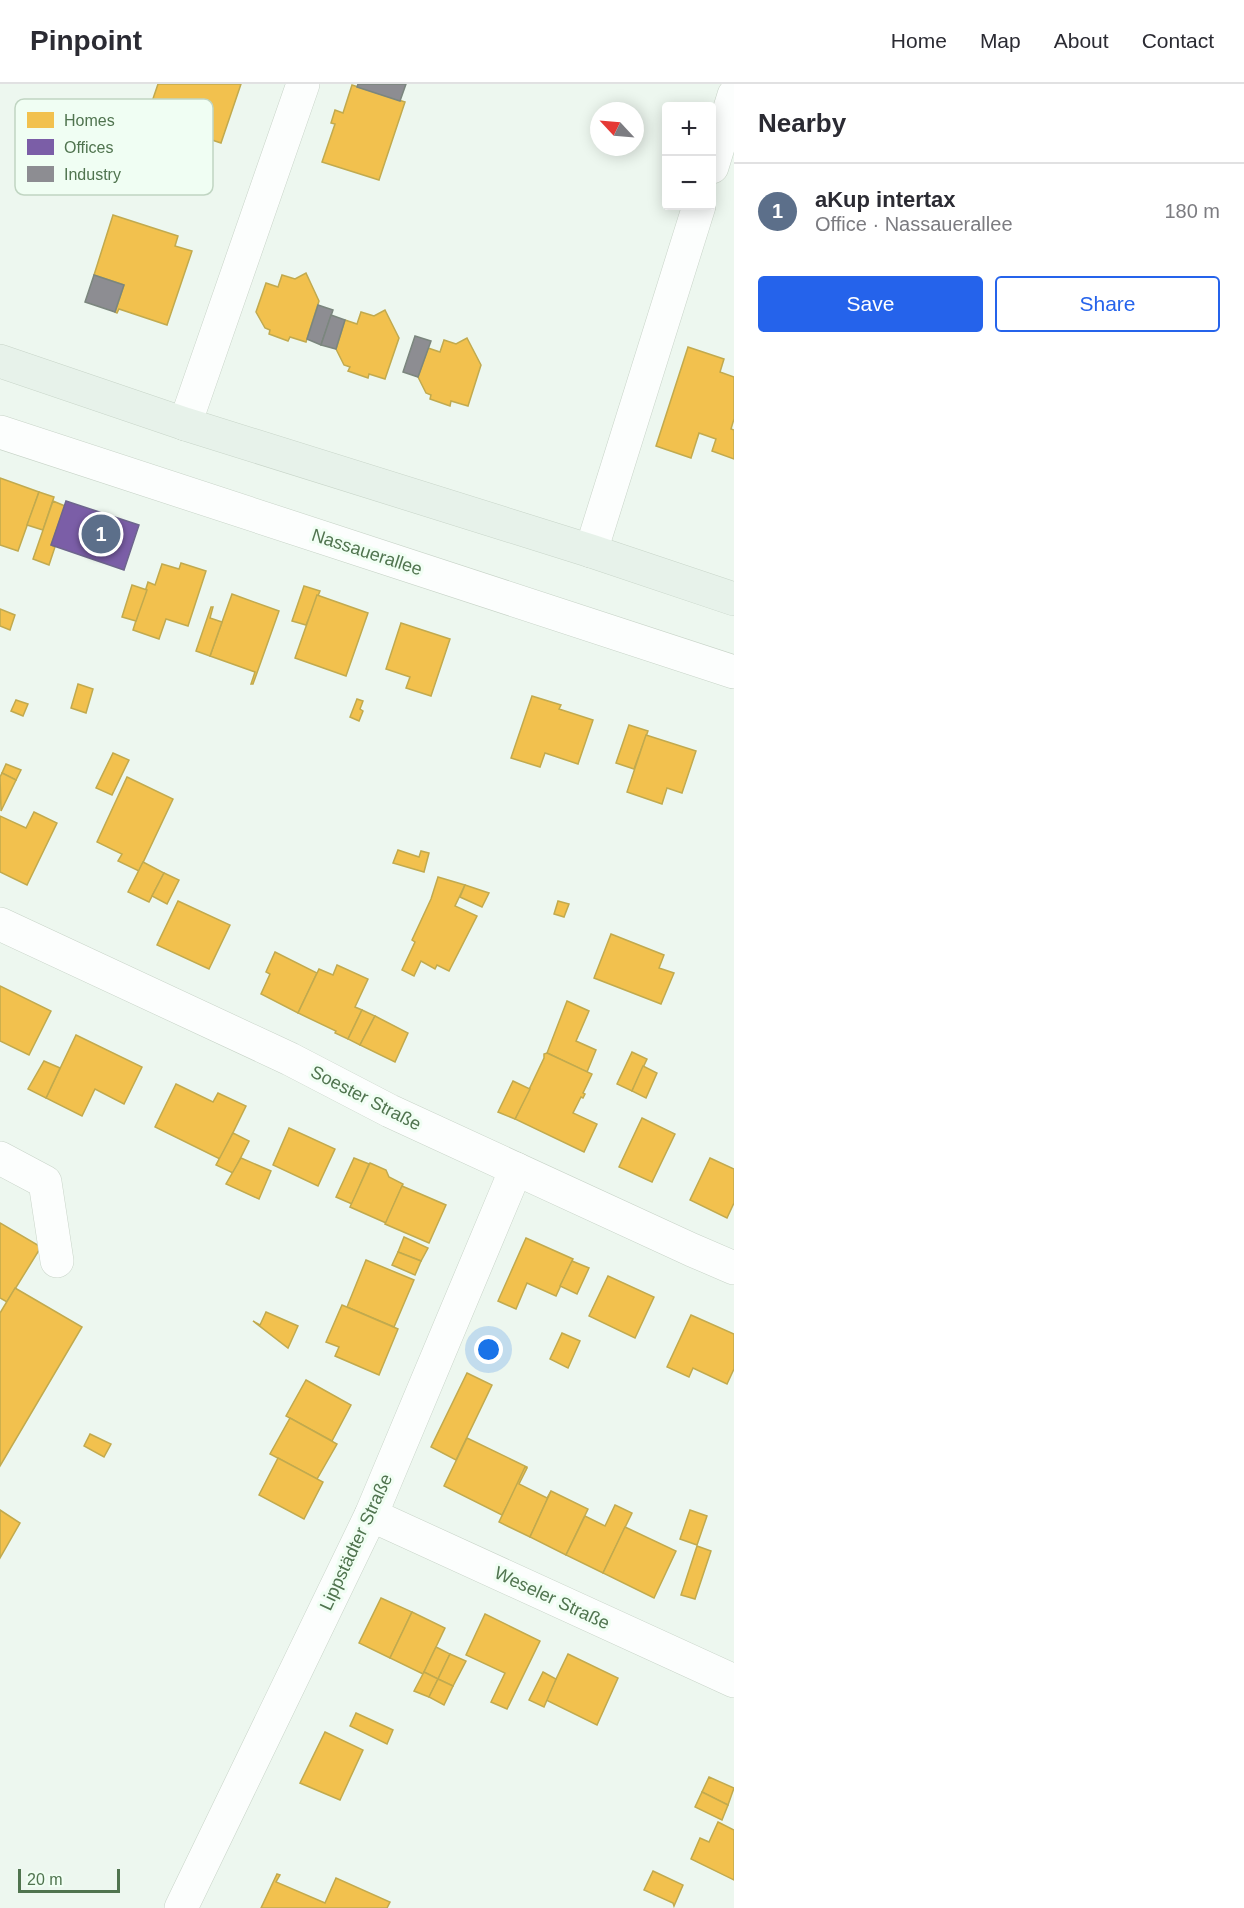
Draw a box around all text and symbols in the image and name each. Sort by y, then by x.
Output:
text: Pinpoint [30,25,142,56]
text: Home [891,29,947,52]
text: Map [980,29,1021,52]
text: About [1054,29,1109,52]
text: Contact [1142,29,1214,52]
legend [15,99,213,195]
north arrow [590,102,644,156]
map controls [662,102,716,210]
button: + [662,102,716,156]
text: Nearby [758,108,846,138]
text: Homes [64,112,115,129]
text: Offices [64,139,114,156]
button: − [662,156,716,210]
text: Industry [64,166,121,183]
text: aKup intertax [815,187,956,212]
text: 1 [772,200,783,222]
text: 180 m [1164,200,1220,222]
text: Office · Nassauerallee [815,213,1013,235]
button: Save [758,276,983,332]
button: Share [995,276,1220,332]
pin: 1 [82,512,120,556]
street label: Nassauerallee [309,525,425,579]
street label: Soester Straße [308,1062,424,1134]
your location [474,1335,503,1364]
street label: Lippstädter Straße [316,1471,396,1613]
street label: Weseler Straße [491,1563,613,1633]
scale bar [18,1866,120,1894]
text: 20 m [27,1871,63,1888]

